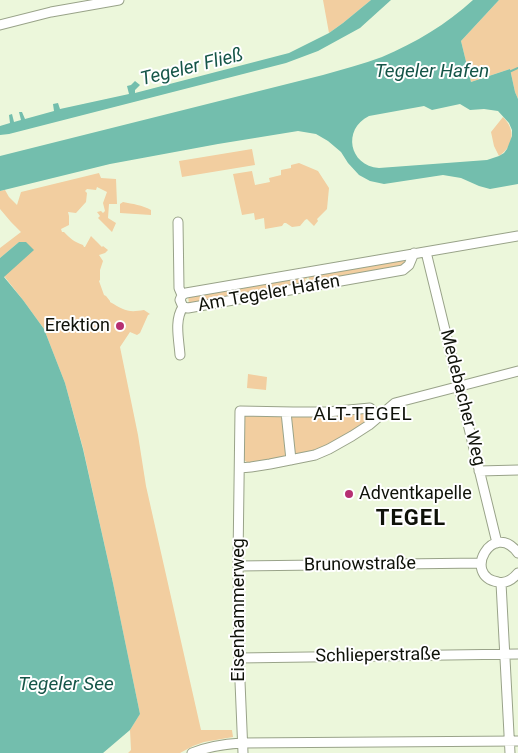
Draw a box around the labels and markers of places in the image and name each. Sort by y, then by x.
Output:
place label: Erektion [45,315,110,337]
marker: Erektion [114,320,126,332]
place label: Adventkapelle [359,483,472,505]
marker: Adventkapelle [343,488,355,500]

